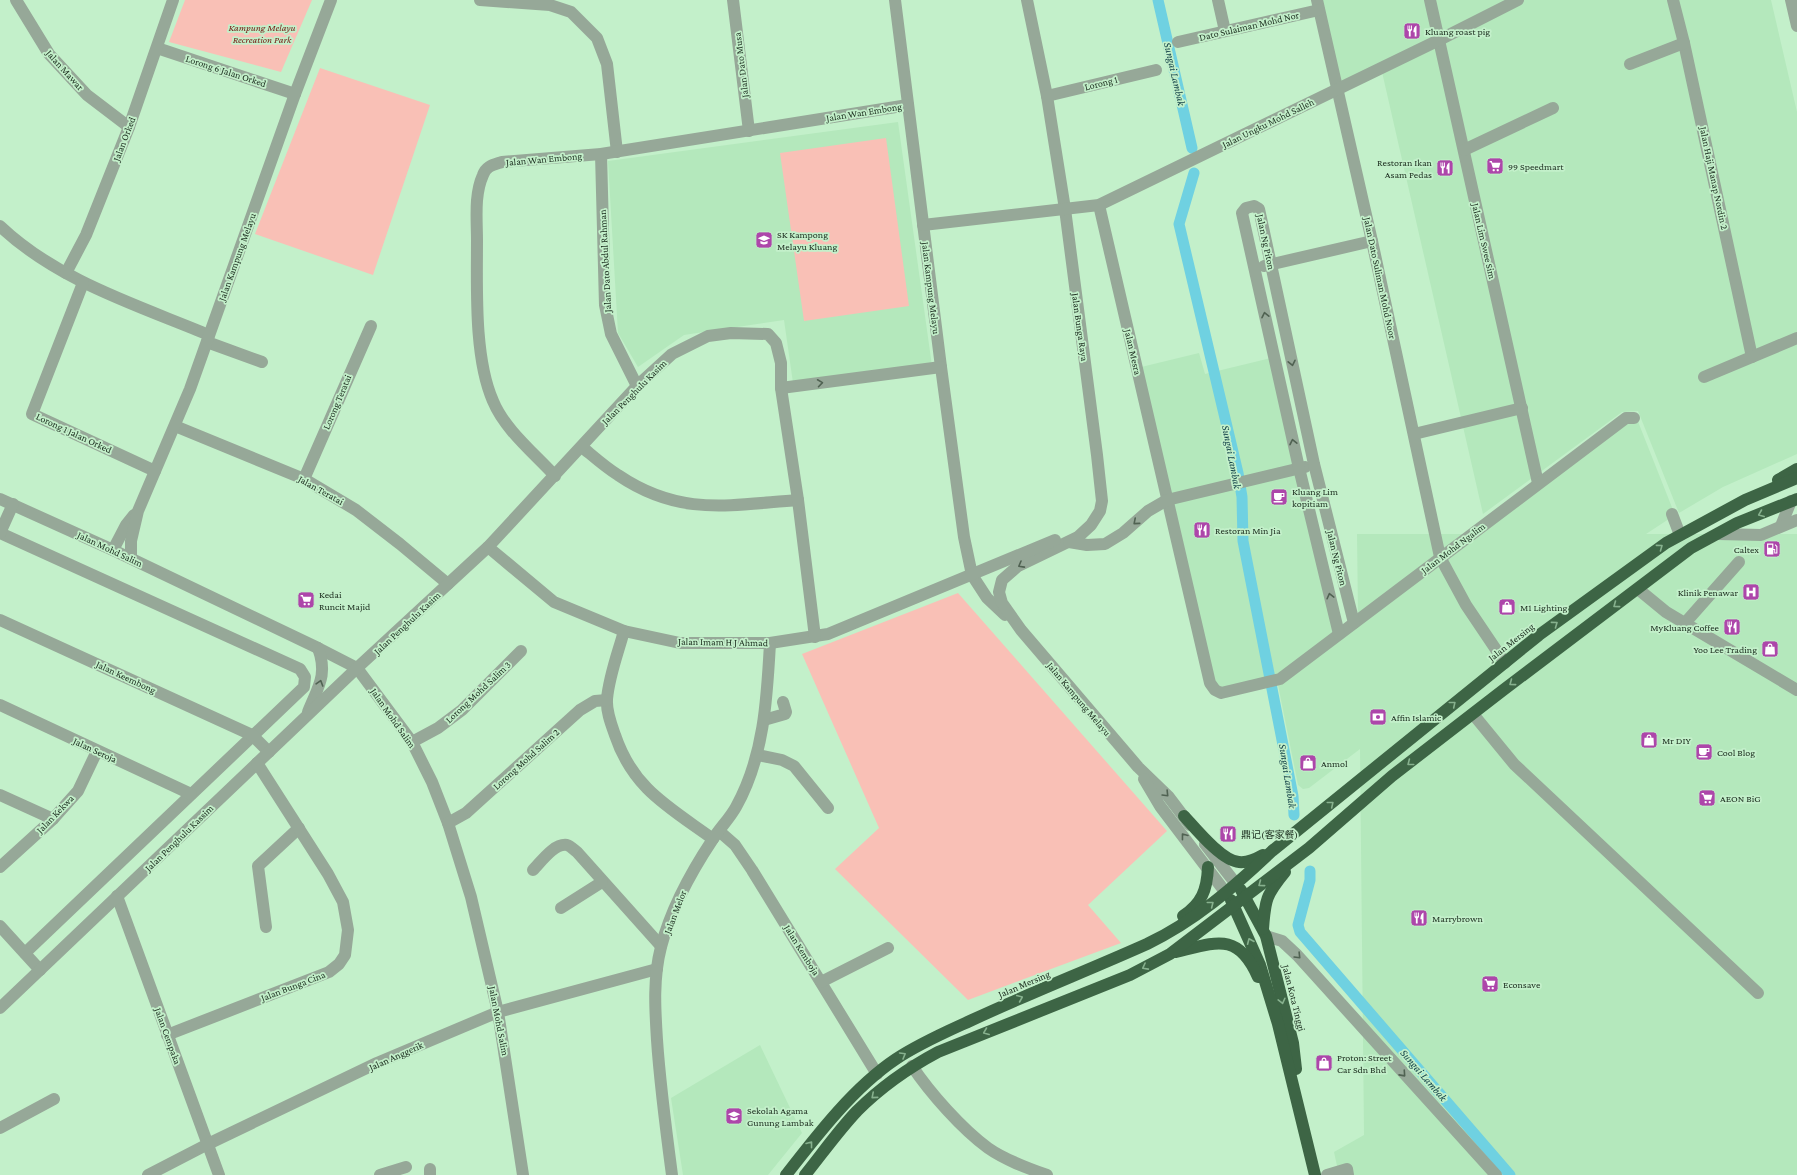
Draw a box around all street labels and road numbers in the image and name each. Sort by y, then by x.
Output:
street label: Dato Sulaiman Mohd Nor [1198,9,1300,43]
street label: Jalan Dato Musa [731,31,751,99]
street label: Jalan Mawar [43,47,86,93]
street label: Lorong 6 Jalan Orked [184,53,268,89]
street label: Lorong 1 [1083,74,1119,92]
street label: Jalan Ungku Mohd Salleh [1219,96,1316,150]
street label: Jalan Wan Embong [824,101,903,124]
street label: Jalan Orked [110,115,138,164]
street label: Jalan Haji Manap Nordin 2 [1697,125,1730,231]
street label: Jalan Wan Embong [504,150,583,168]
street label: Jalan Lim Swee Sim [1470,201,1498,280]
street label: Jalan Dato Abdul Rahman [597,209,613,314]
street label: Jalan Kampung Melayu [216,211,258,303]
street label: Jalan Ng Piton [1255,212,1277,271]
street label: Jalan Dato Suliman Mohd Noor [1361,215,1398,340]
street label: Jalan Kampung Melayu [920,240,942,335]
street label: Jalan Bunga Raya [1070,291,1090,362]
street label: Jalan Mesra [1122,327,1144,376]
street label: Jalan Penghulu Kasim [599,357,669,427]
street label: Lorong Teratai [321,373,354,431]
street label: Lorong 1 Jalan Orked [34,411,114,456]
street label: Jalan Teratai [296,473,346,507]
street label: Jalan Mohd Ngalim [1418,520,1487,576]
street label: Jalan Ng Piton [1325,528,1349,587]
street label: Jalan Mohd Salim [75,529,144,569]
street label: Jalan Penghulu Kasim [371,589,443,657]
street label: Jalan Mersing [1485,621,1536,664]
street label: Jalan Imam H J Ahmad [677,636,769,648]
street label: Jalan Keembong [93,658,158,696]
street label: Lorong Mohd Salim 3 [443,659,513,725]
street label: Jalan Kampung Melayu [1044,659,1114,739]
street label: Jalan Mohd Salim [368,685,418,750]
street label: Lorong Mohd Salim 2 [491,726,562,792]
street label: Jalan Seroja [70,735,119,766]
street label: Jalan Kekwa [33,792,76,836]
street label: Jalan Penghulu Kassim [142,803,215,874]
street label: Jalan Melor [661,888,689,936]
street label: Jalan Kemboja [781,922,822,978]
street label: Jalan Kota Tinggi [1280,963,1308,1033]
street label: Jalan Mersing [996,968,1052,1000]
street label: Jalan Bunga Cina [258,969,327,1004]
street label: Jalan Mohd Salim [487,984,511,1057]
street label: Jalan Cempaka [152,1005,183,1066]
street label: Jalan Anggerik [366,1039,425,1073]

